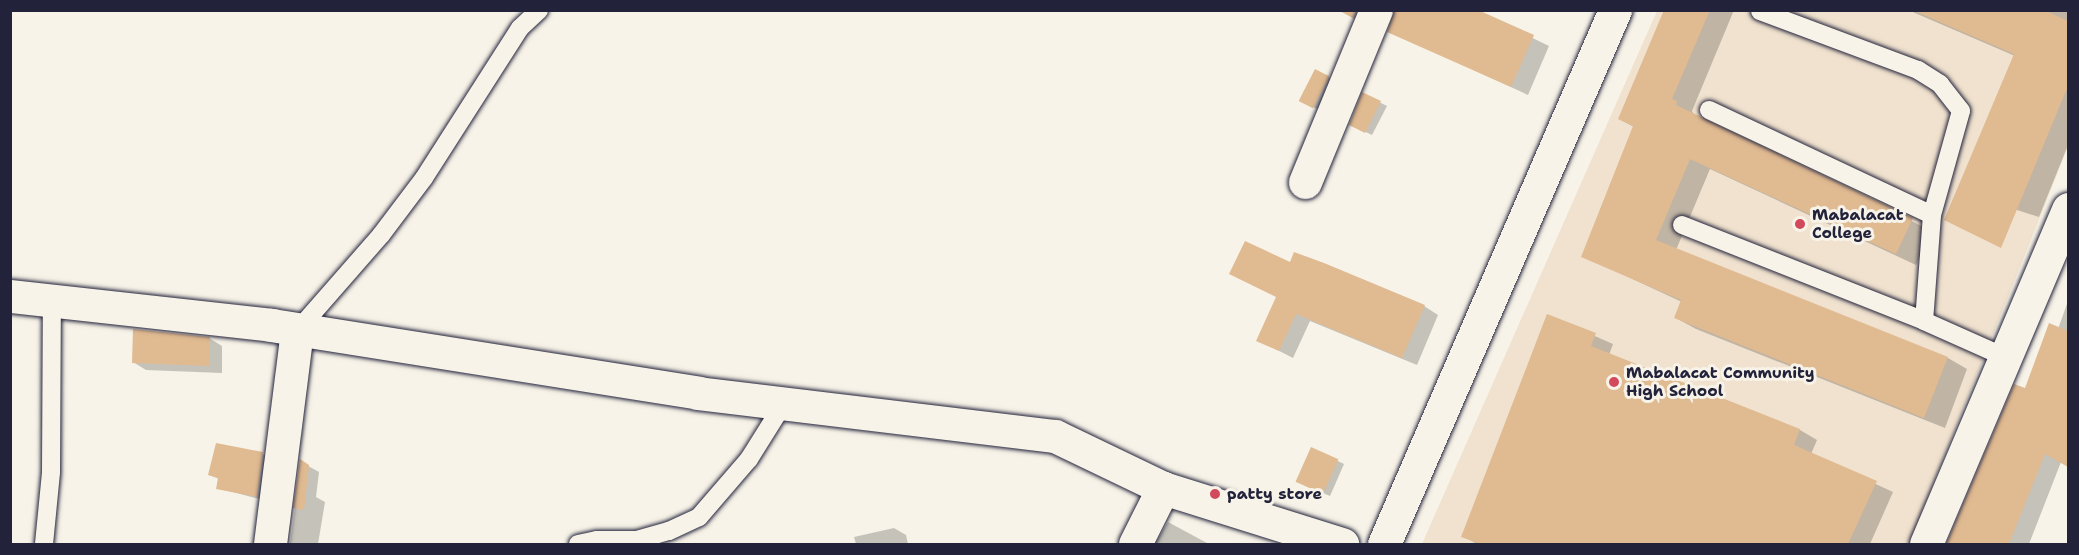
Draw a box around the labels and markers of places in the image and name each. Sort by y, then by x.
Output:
place label: Mabalacat College [1812,205,1904,243]
marker: Mabalacat College [1793,217,1807,231]
place label: Mabalacat Community High School [1626,363,1815,401]
marker: Mabalacat Community High School [1607,375,1621,389]
place label: patty store [1227,484,1322,504]
marker: patty store [1208,487,1222,501]

